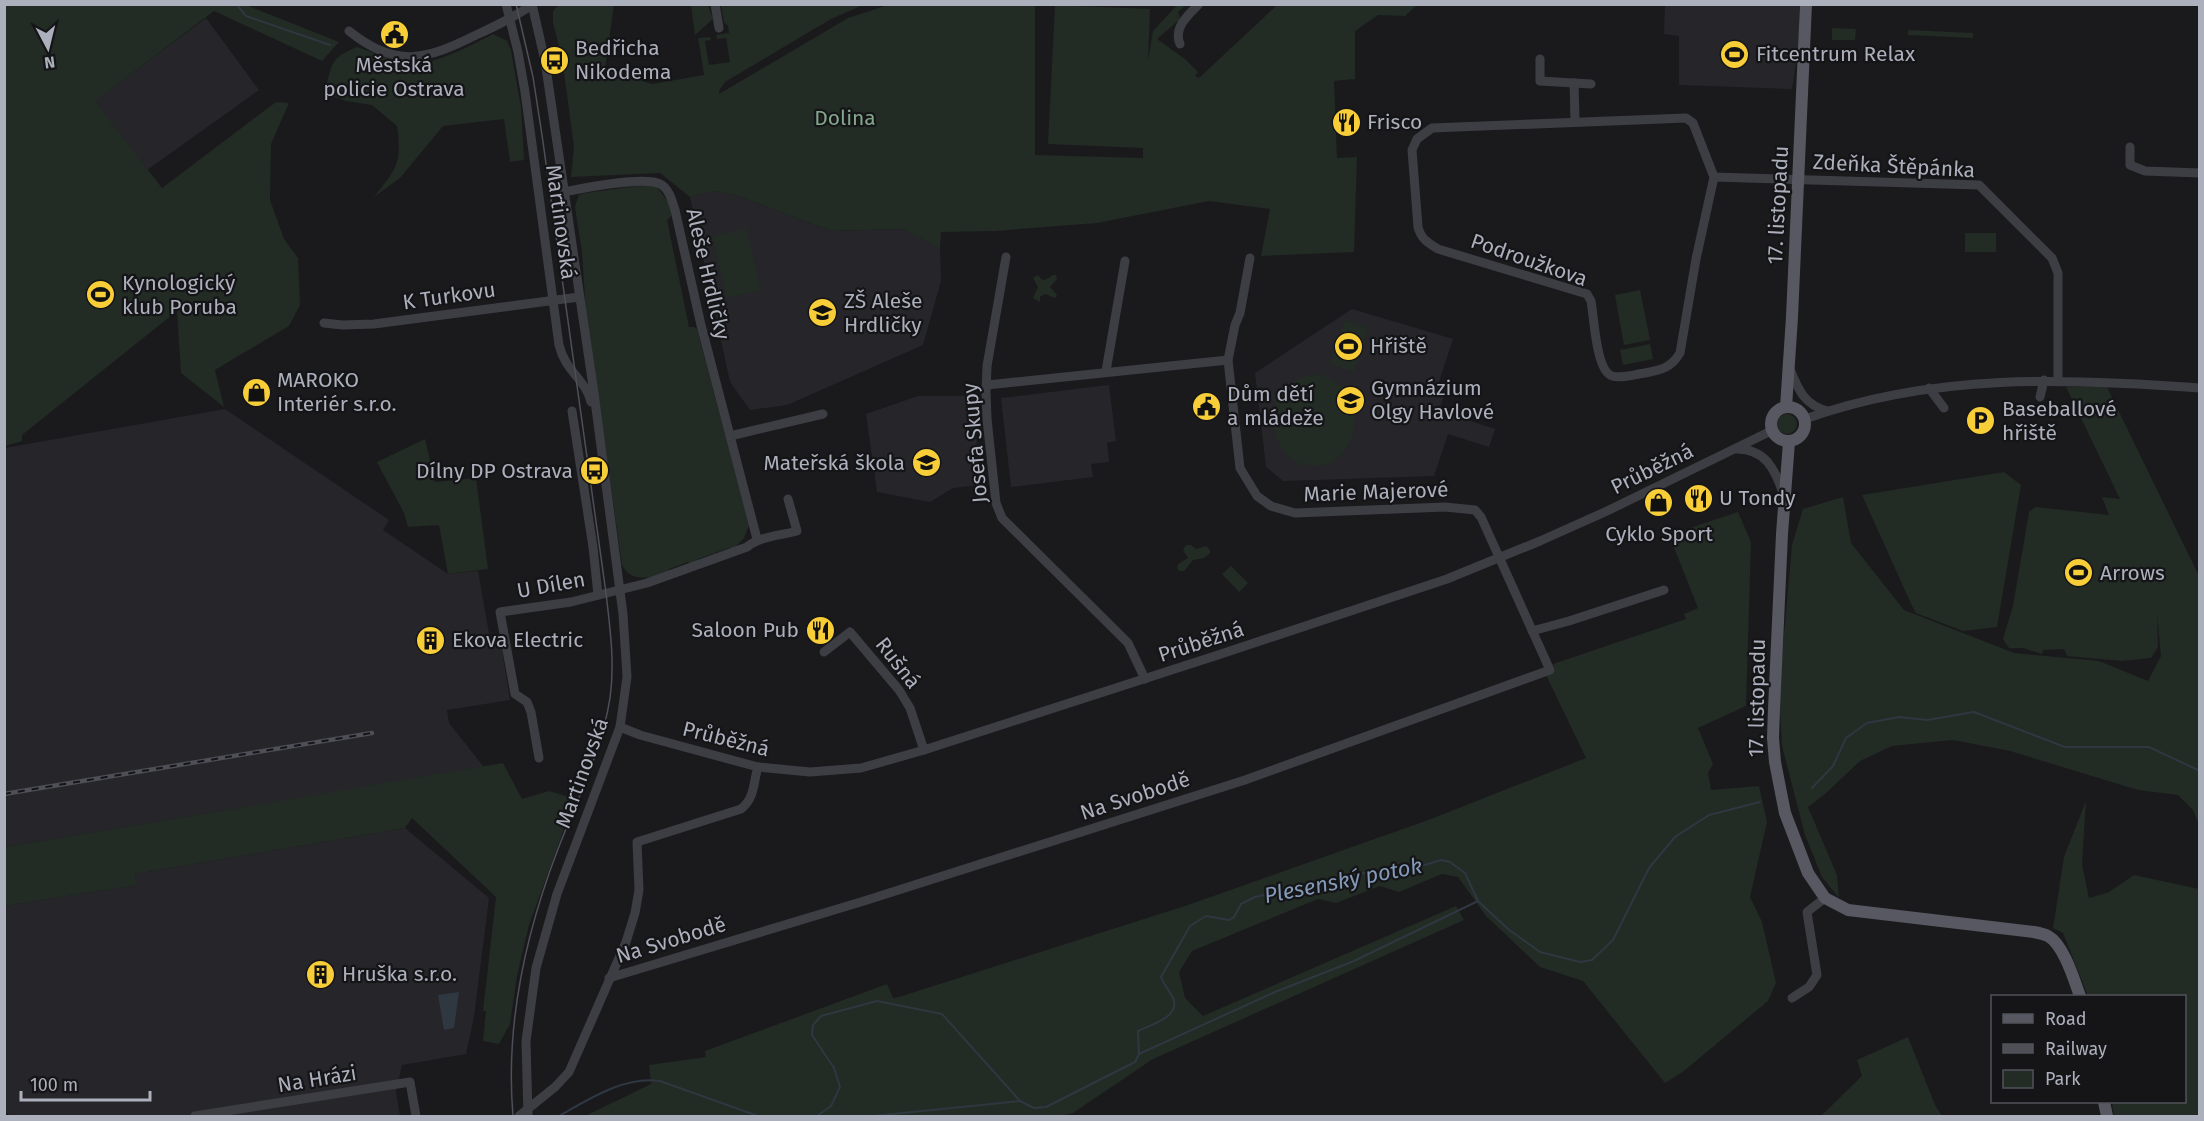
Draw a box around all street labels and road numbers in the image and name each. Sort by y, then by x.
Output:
street label: 17. listopadu [1762,145,1794,265]
street label: Zdeňka Štěpánka [1812,149,1976,183]
street label: Martinovská [540,163,582,281]
street label: Aleše Hrdličky [680,206,736,343]
street label: Podroužkova [1467,228,1591,292]
street label: K Turkovu [401,277,497,315]
street label: Josefa Skupy [957,381,993,504]
street label: Průběžná [1606,438,1698,500]
street label: Marie Majerové [1303,476,1449,508]
street label: U Dílen [515,566,587,604]
street label: Průběžná [1155,616,1247,668]
street label: Rušná [870,632,926,694]
street label: 17. listopadu [1743,638,1771,758]
street label: Martinovská [550,714,614,832]
street label: Průběžná [680,716,772,762]
street label: Na Svobodě [1077,766,1193,826]
street label: Na Svobodě [613,911,729,969]
street label: Na Hrázi [276,1060,358,1098]

